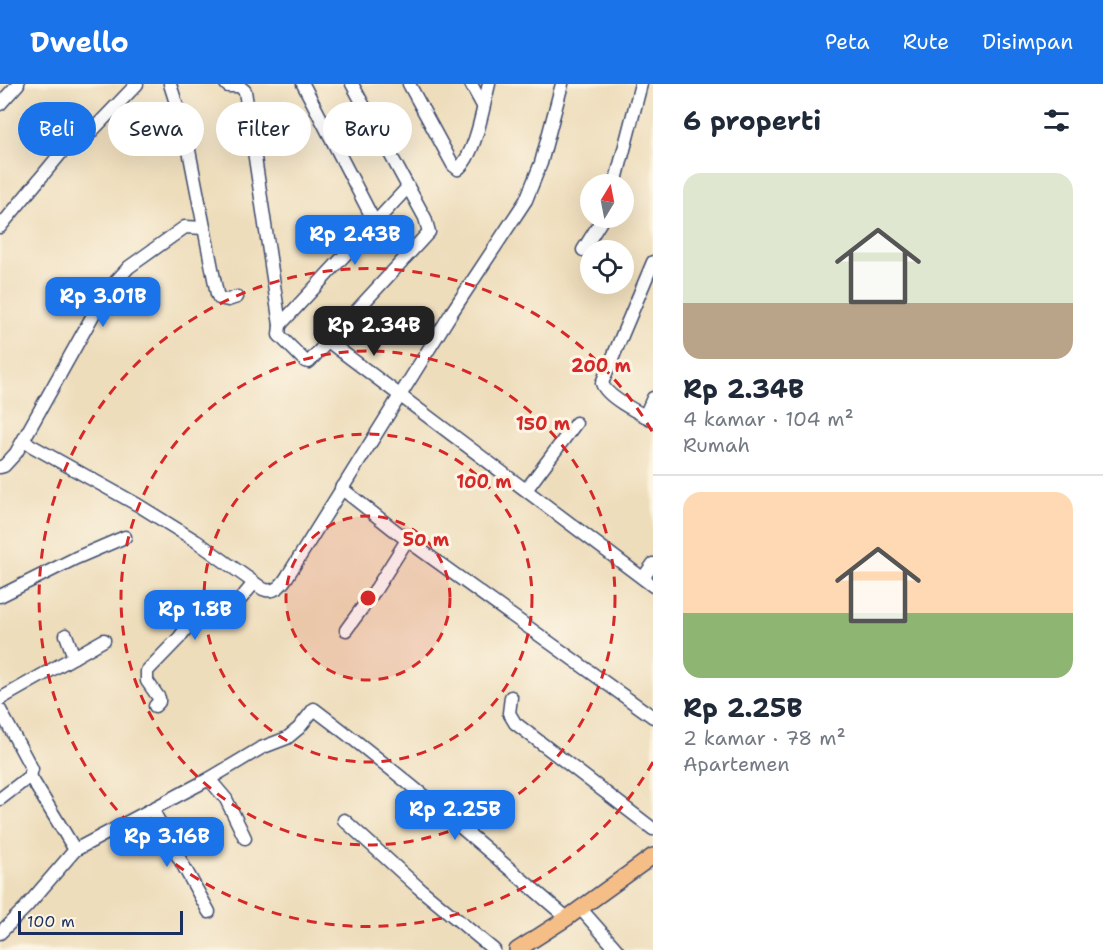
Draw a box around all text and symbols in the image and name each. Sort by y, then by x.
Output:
text: Dwello [30,23,129,61]
text: Peta [825,28,870,56]
text: Rute [903,28,949,56]
text: Disimpan [982,28,1073,56]
chip: Beli [18,102,96,156]
chip: Sewa [108,102,204,156]
chip: Filter [216,102,311,156]
chip: Baru [323,102,412,156]
text: 6 properti [683,103,821,138]
icon: filters [1040,104,1073,137]
north arrow [580,174,634,228]
map controls [580,174,634,294]
icon: home [824,212,932,320]
pin: Rp 2.43B [293,215,417,266]
text: Rp 2.43B [309,221,401,247]
button: locate [580,240,634,294]
pin: Rp 3.01B [41,277,165,328]
text: Rp 3.01B [59,283,147,309]
pin: Rp 2.34B [312,306,436,357]
text: Rp 2.34B [327,312,421,338]
text: 200 m [571,354,632,378]
text: Rp 2.34B [683,371,804,406]
text: 4 kamar · 104 m² [683,406,854,432]
text: 150 m [516,412,571,436]
text: Rumah [683,432,750,458]
text: 100 m [456,470,512,494]
text: 50 m [403,528,450,552]
icon: home [824,531,932,639]
centre of rings [358,588,378,608]
pin: Rp 1.8B [140,590,250,641]
text: Rp 1.8B [158,596,232,622]
text: Rp 2.25B [683,690,803,725]
text: 2 kamar · 78 m² [683,725,846,751]
text: Apartemen [683,751,790,777]
pin: Rp 2.25B [393,790,517,841]
text: Rp 2.25B [409,796,501,822]
pin: Rp 3.16B [105,817,229,868]
text: Rp 3.16B [124,823,210,849]
scale bar [18,908,183,936]
text: 100 m [27,911,75,932]

